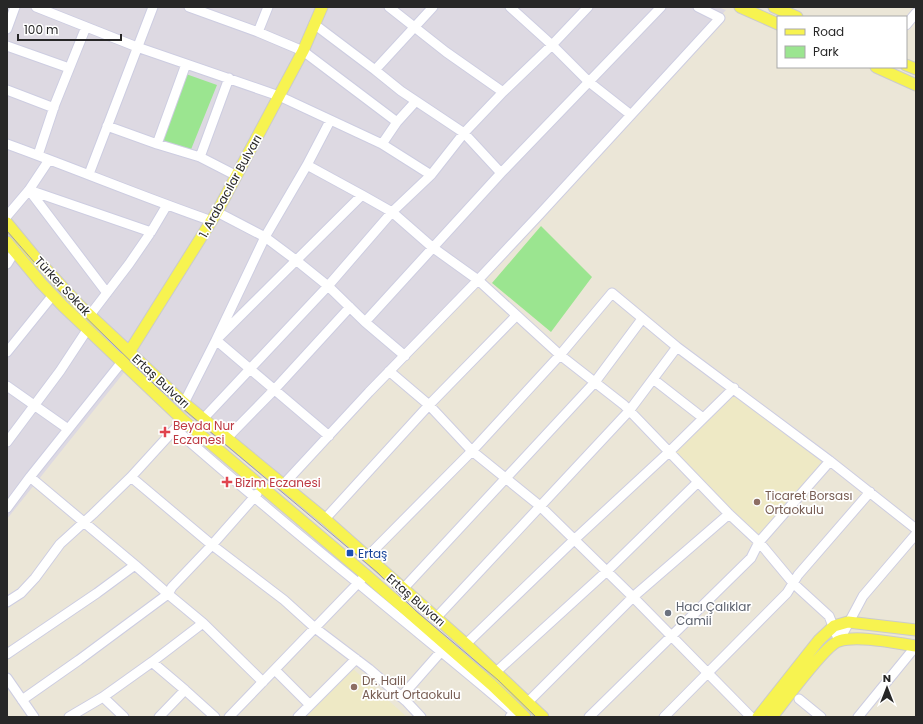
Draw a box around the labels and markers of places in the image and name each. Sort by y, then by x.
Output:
place label: Beyda Nur Eczanesi [173,417,235,448]
marker: Beyda Nur Eczanesi [160,427,170,437]
place label: Bizim Eczanesi [235,474,321,491]
marker: Bizim Eczanesi [222,477,232,487]
place label: Ticaret Borsası Ortaokulu [765,487,852,518]
marker: Ticaret Borsası Ortaokulu [752,497,762,507]
place label: Ertaş [358,545,387,562]
marker: Ertaş [345,548,355,558]
place label: Hacı Çalıklar Camii [676,598,751,629]
marker: Hacı Çalıklar Camii [663,608,673,618]
place label: Dr. Halil Akkurt Ortaokulu [362,672,461,703]
marker: Dr. Halil Akkurt Ortaokulu [349,682,359,692]

